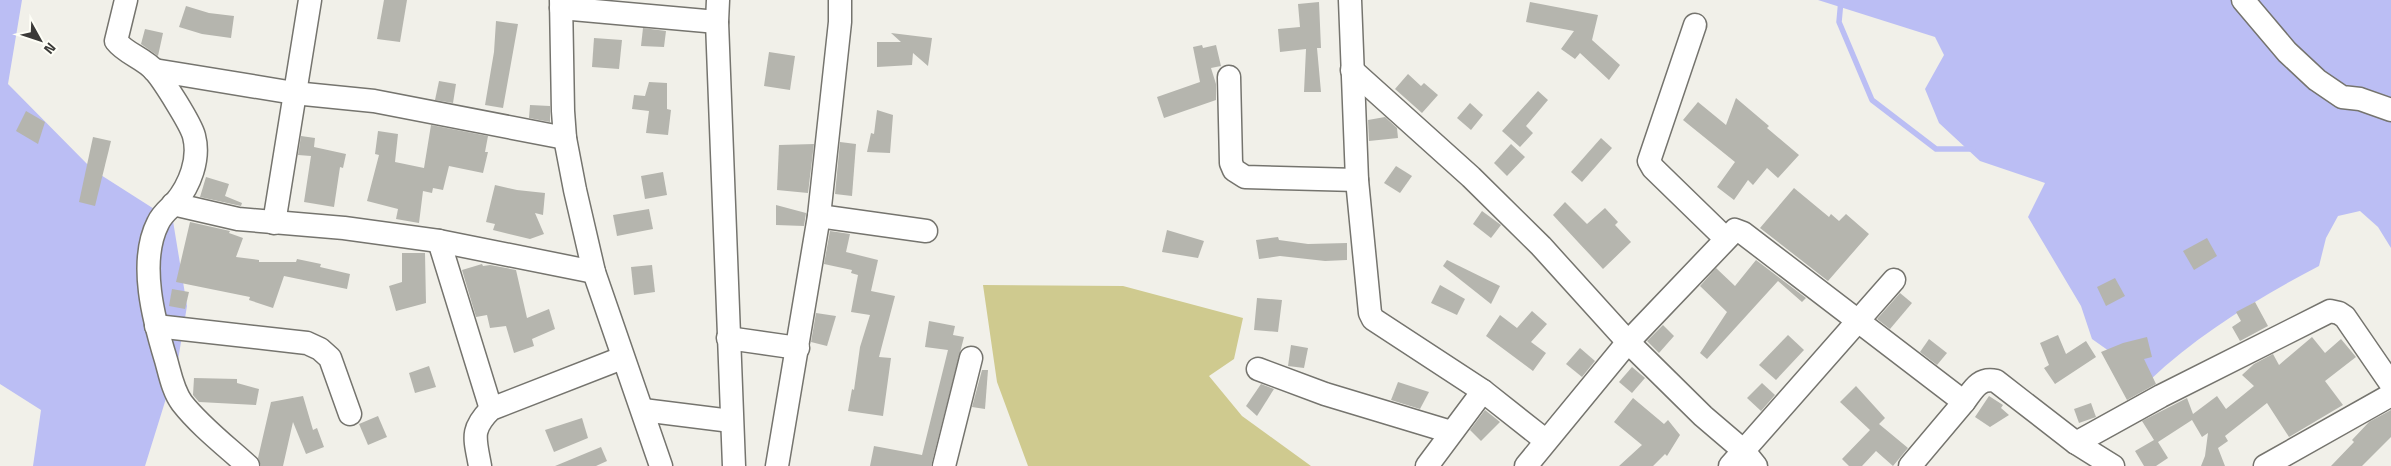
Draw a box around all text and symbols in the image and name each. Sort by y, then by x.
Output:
north arrow [15,15,65,65]
text: N [39,38,62,59]

